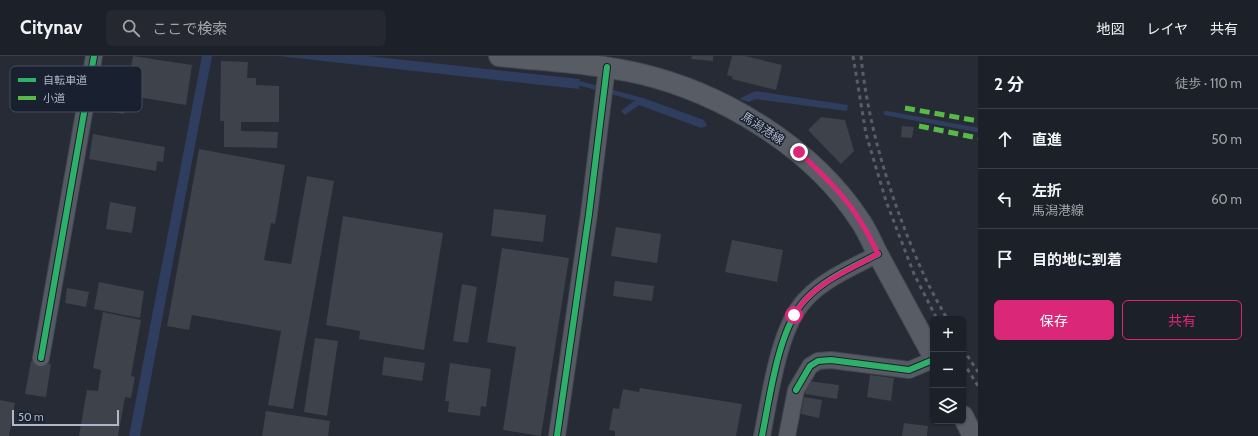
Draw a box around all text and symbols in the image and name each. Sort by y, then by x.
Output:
search box [106,10,386,46]
text: Citynav [20,16,82,39]
icon: search [120,17,142,39]
text: ここで検索 [152,20,227,38]
text: 地図 [1096,20,1124,38]
text: レイヤ [1146,20,1188,38]
text: 共有 [1210,20,1238,38]
legend [10,66,142,112]
text: 自転車道 [43,73,87,87]
text: 2 分 [994,74,1024,94]
text: 徒歩 · 110 m [1175,75,1242,91]
text: 小道 [43,91,65,105]
street label: 馬潟港線 [739,109,787,147]
icon: ahead [994,128,1016,150]
text: 直進 [1032,131,1062,149]
text: 50 m [1212,131,1242,147]
route end [790,143,808,161]
text: 左折 [1032,182,1062,200]
icon: left [994,188,1016,210]
text: 60 m [1211,191,1242,207]
text: 馬潟港線 [1032,202,1084,218]
icon: arrive [994,248,1016,270]
text: 目的地に到着 [1032,251,1122,269]
button: 保存 [994,300,1114,340]
button: 共有 [1122,300,1242,340]
route start [785,306,803,324]
map controls [930,316,966,424]
button: + [930,316,966,352]
button: − [930,352,966,388]
button: layers [930,388,966,424]
scale bar [12,408,119,427]
text: 50 m [18,410,44,424]

